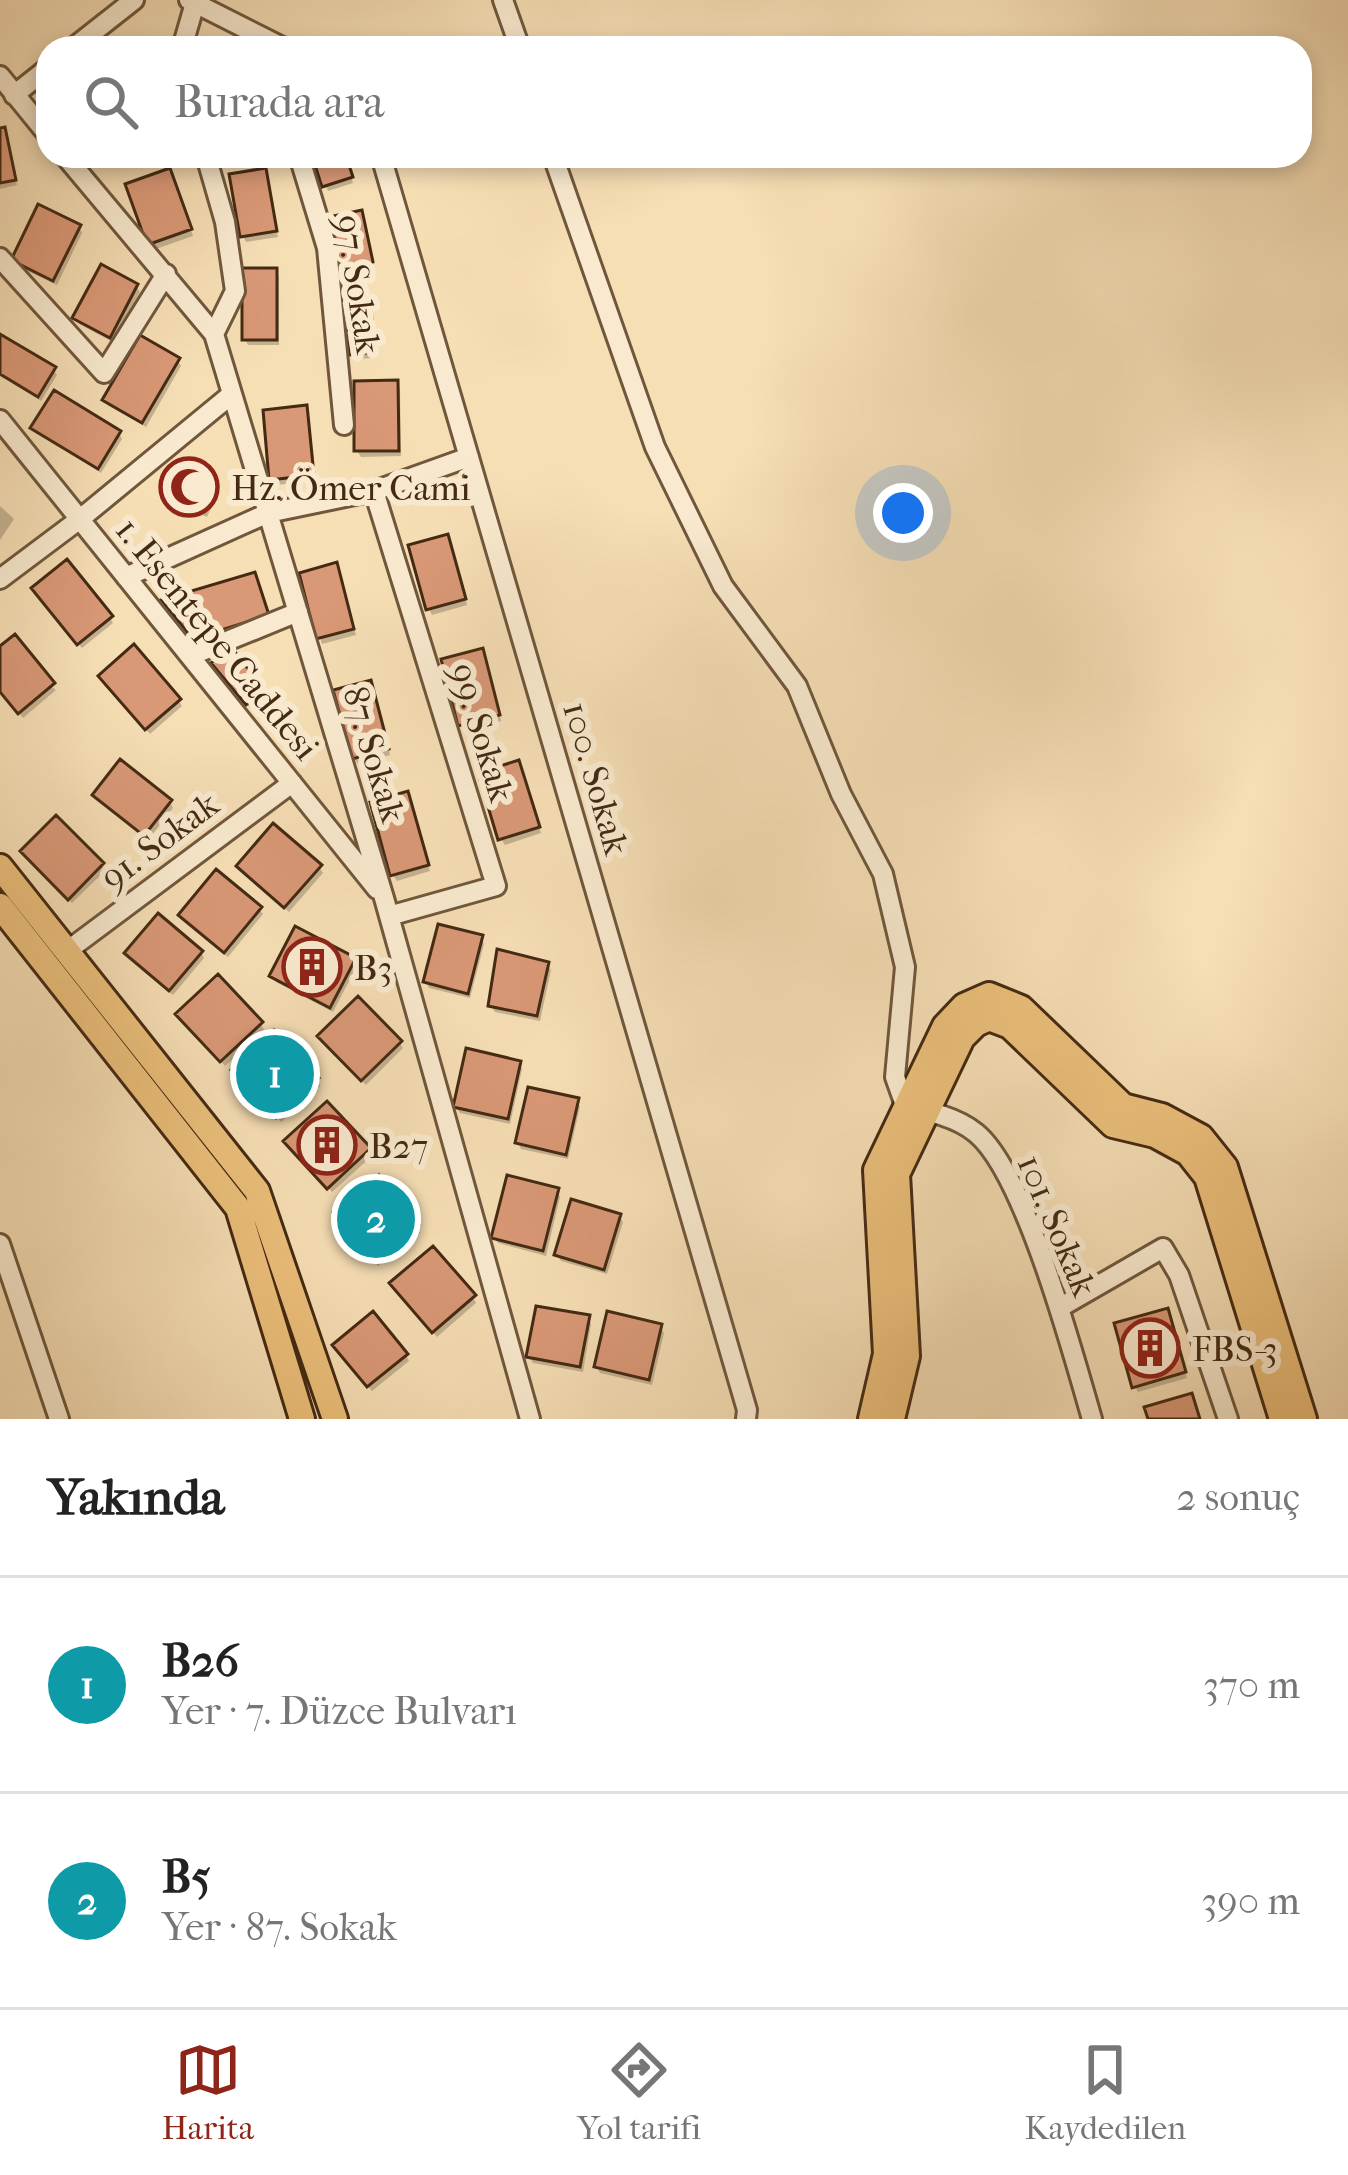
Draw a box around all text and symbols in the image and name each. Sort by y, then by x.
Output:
search box [36,36,1312,168]
icon: search [78,69,144,135]
text: Burada ara [174,76,384,129]
street label: 97. Sokak [326,211,390,357]
mosque icon: Hz. Ömer Cami [158,456,220,518]
place label: Hz. Ömer Cami [231,467,471,509]
your location [873,483,933,543]
street label: 1. Esentepe Caddesi [107,509,328,768]
street label: 99. Sokak [441,658,523,807]
street label: 87. Sokak [334,681,415,828]
street label: 100. Sokak [554,697,638,860]
street label: 91. Sokak [92,783,227,899]
building icon: B3 [281,936,343,998]
place label: B3 [354,947,392,989]
pin: 1 [236,1029,314,1119]
building icon: B27 [296,1114,358,1176]
place label: B27 [369,1125,428,1167]
street label: 101. Sokak [1008,1148,1106,1303]
pin: 2 [337,1174,415,1264]
building icon: FBS-3 [1119,1317,1181,1379]
place label: FBS-3 [1192,1328,1277,1370]
text: Yakında [48,1467,224,1527]
text: 2 sonuç [1176,1474,1300,1520]
text: B26 [162,1635,239,1688]
text: 1 [80,1662,94,1708]
text: 370 m [1203,1662,1300,1708]
text: Yer · 7. Düzce Bulvarı [162,1688,517,1734]
text: B5 [162,1851,211,1904]
text: 2 [77,1878,97,1924]
text: 390 m [1201,1878,1300,1924]
text: Yer · 87. Sokak [162,1904,397,1950]
tab: Harita [162,2037,254,2148]
tab: Yol tarifi [577,2037,701,2148]
tab: Kaydedilen [1024,2037,1186,2148]

